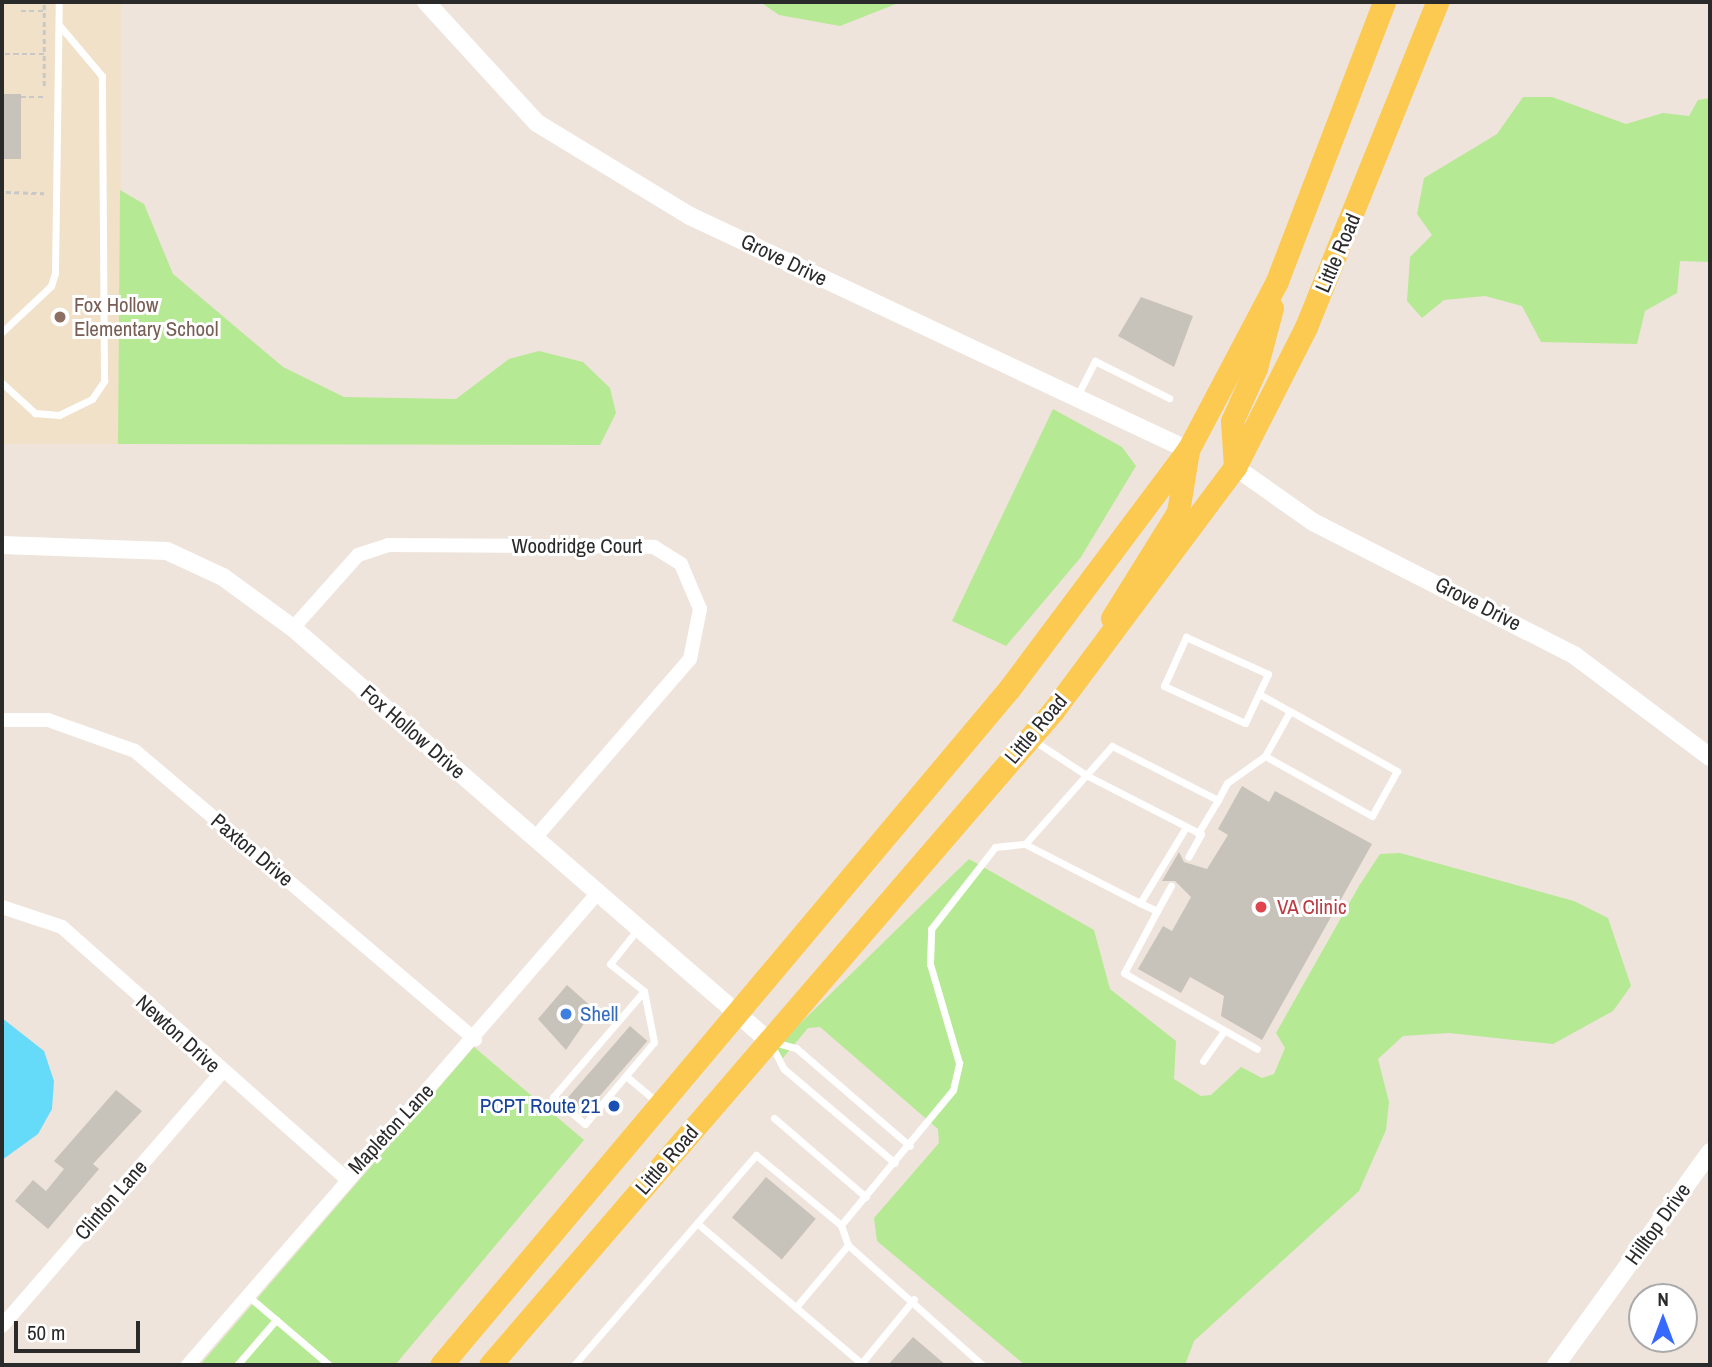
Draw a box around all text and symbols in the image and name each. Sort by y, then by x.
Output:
street label: Little Road [1310,210,1366,296]
street label: Grove Drive [737,228,831,292]
place label: Fox Hollow Elementary School [74,292,219,342]
marker: Fox Hollow Elementary School [52,309,68,325]
street label: Woodridge Court [512,533,642,559]
street label: Grove Drive [1431,572,1525,636]
street label: Fox Hollow Drive [356,680,470,784]
street label: Little Road [1000,689,1072,769]
street label: Paxton Drive [206,808,298,892]
place label: VA Clinic [1277,894,1348,920]
marker: VA Clinic [1251,897,1271,917]
street label: Newton Drive [131,990,225,1078]
place label: Shell [580,1001,618,1027]
marker: Shell [558,1006,574,1022]
street label: Mapleton Lane [343,1079,439,1179]
place label: PCPT Route 21 [479,1093,600,1119]
marker: PCPT Route 21 [606,1098,622,1114]
street label: Little Road [630,1120,704,1200]
street label: Clinton Lane [69,1155,153,1245]
street label: Hilltop Drive [1620,1178,1696,1270]
north arrow [1628,1283,1698,1353]
text: N [1657,1286,1669,1312]
scale bar [18,1308,144,1352]
text: 50 m [27,1318,65,1347]

